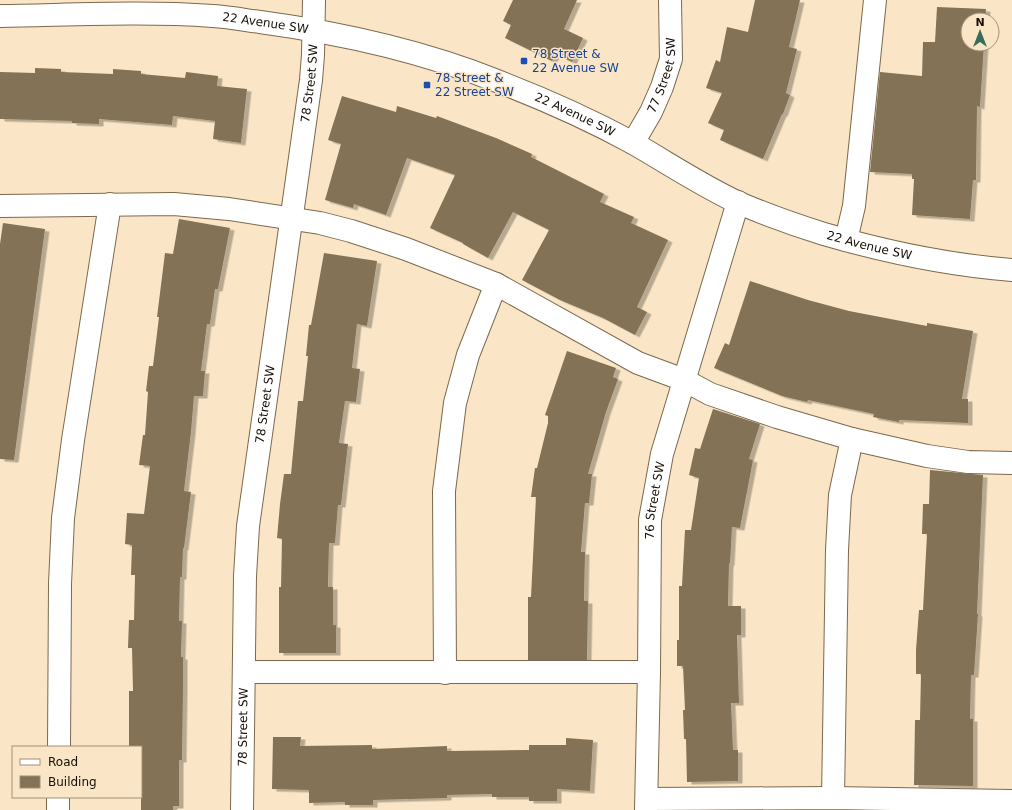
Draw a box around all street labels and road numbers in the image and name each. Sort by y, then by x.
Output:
street label: 22 Avenue SW [222,10,310,36]
street label: 77 Street SW [644,37,678,115]
street label: 78 Street SW [298,44,320,124]
street label: 22 Avenue SW [533,90,617,139]
street label: 22 Avenue SW [825,228,913,263]
street label: 78 Street SW [253,364,278,444]
street label: 76 Street SW [643,460,668,540]
street label: 78 Street SW [236,687,251,767]

